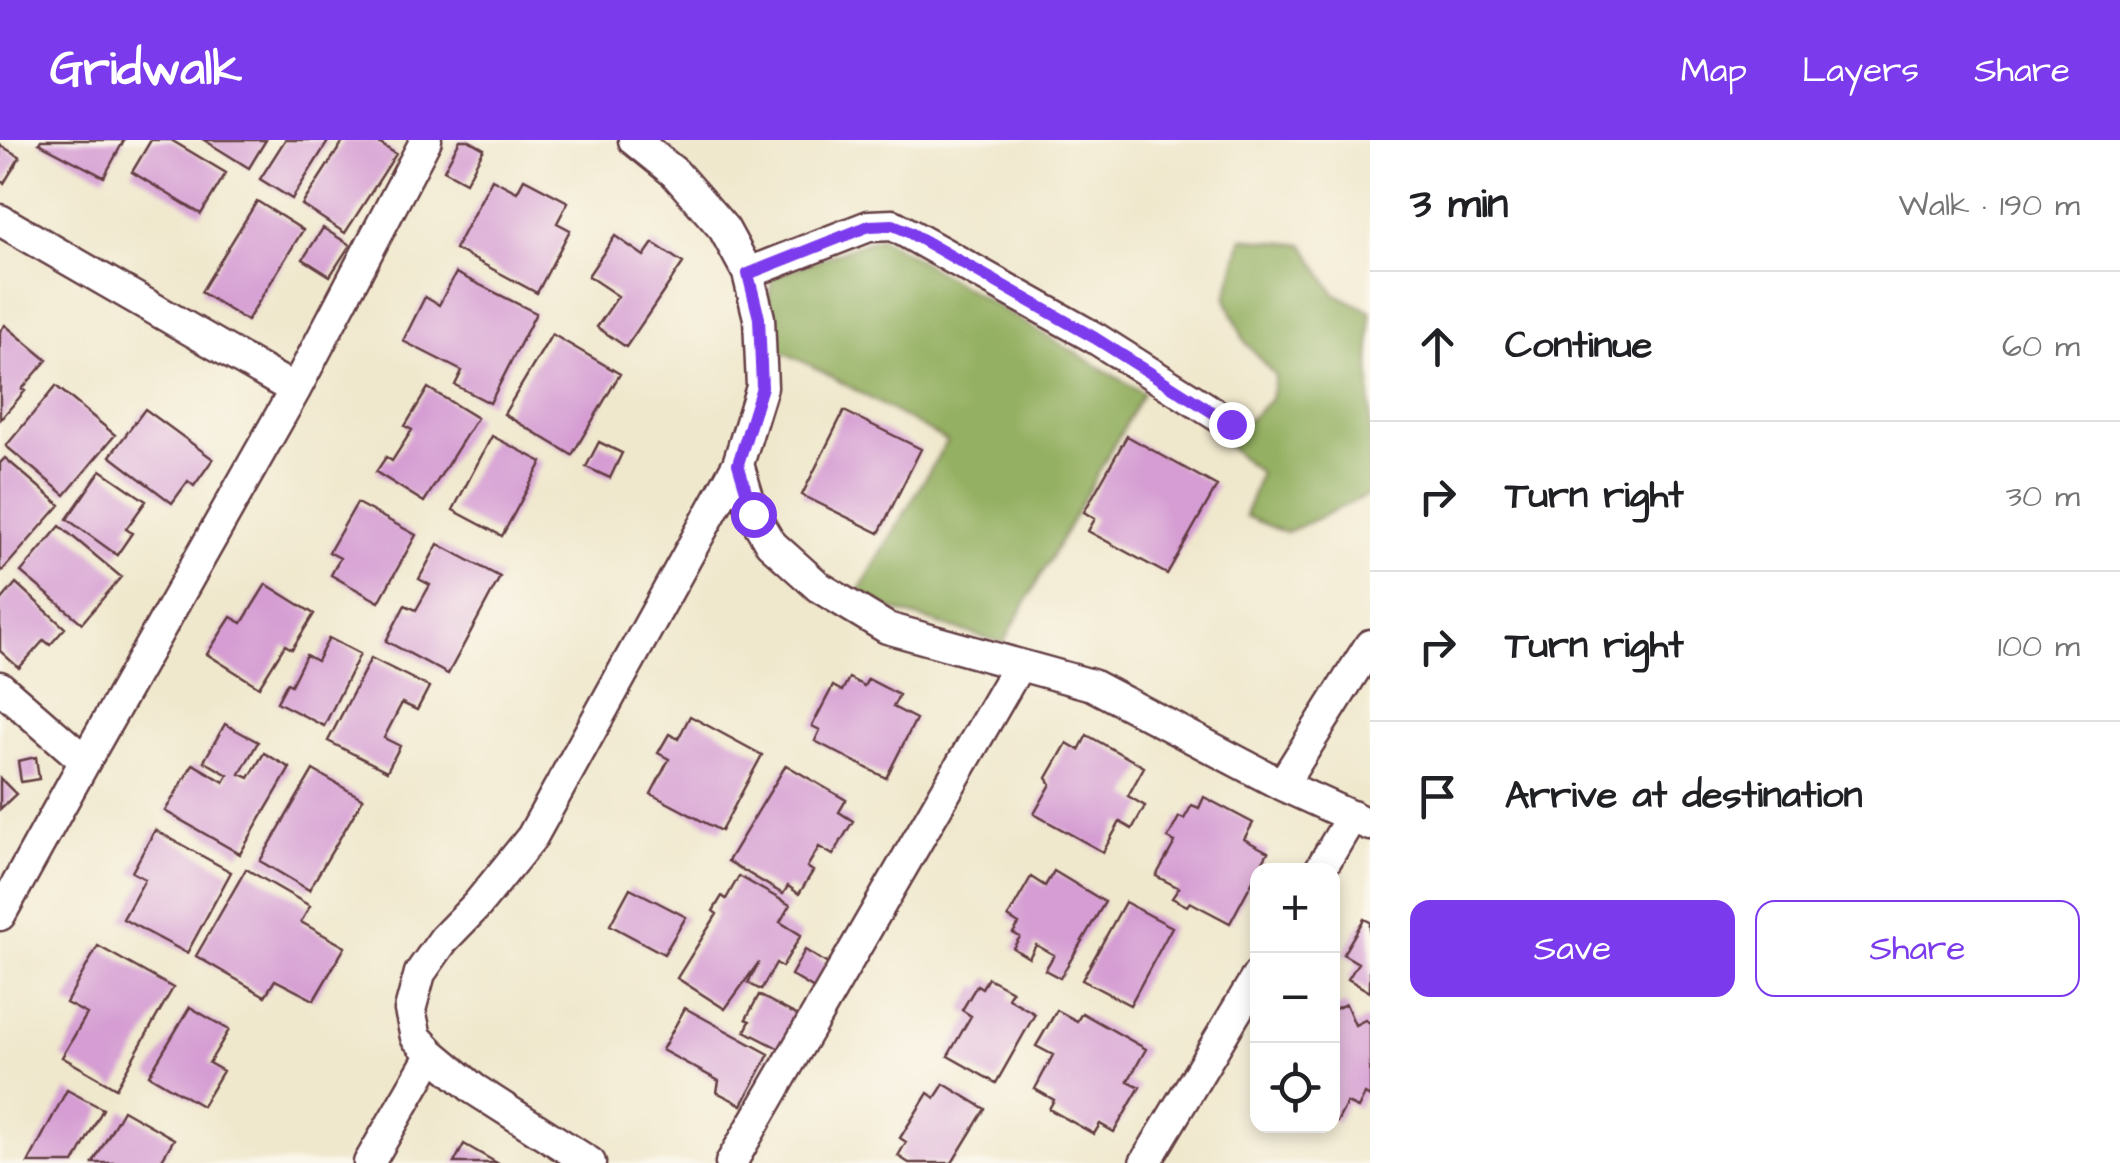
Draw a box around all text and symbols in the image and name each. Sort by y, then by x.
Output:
text: Gridwalk [50,37,242,103]
text: Map [1681,46,1747,95]
text: Layers [1802,46,1919,95]
text: Share [1974,46,2070,95]
text: 3 min [1410,176,1508,234]
text: Walk · 190 m [1899,183,2080,228]
icon: ahead [1410,319,1465,374]
text: Continue [1505,320,1652,372]
text: 60 m [2002,324,2080,369]
route end [1209,402,1255,448]
icon: right [1410,469,1465,524]
text: Turn right [1505,470,1684,522]
text: 30 m [2006,474,2080,519]
route start [731,492,777,538]
icon: right [1410,619,1465,674]
text: Turn right [1505,620,1684,672]
text: 100 m [1998,624,2080,669]
icon: arrive [1410,769,1465,824]
text: Arrive at destination [1505,770,1862,822]
map controls [1250,863,1340,1133]
button: + [1250,863,1340,953]
button: Save [1410,900,1735,997]
button: Share [1755,900,2080,997]
button: − [1250,953,1340,1043]
button: locate [1250,1043,1340,1133]

